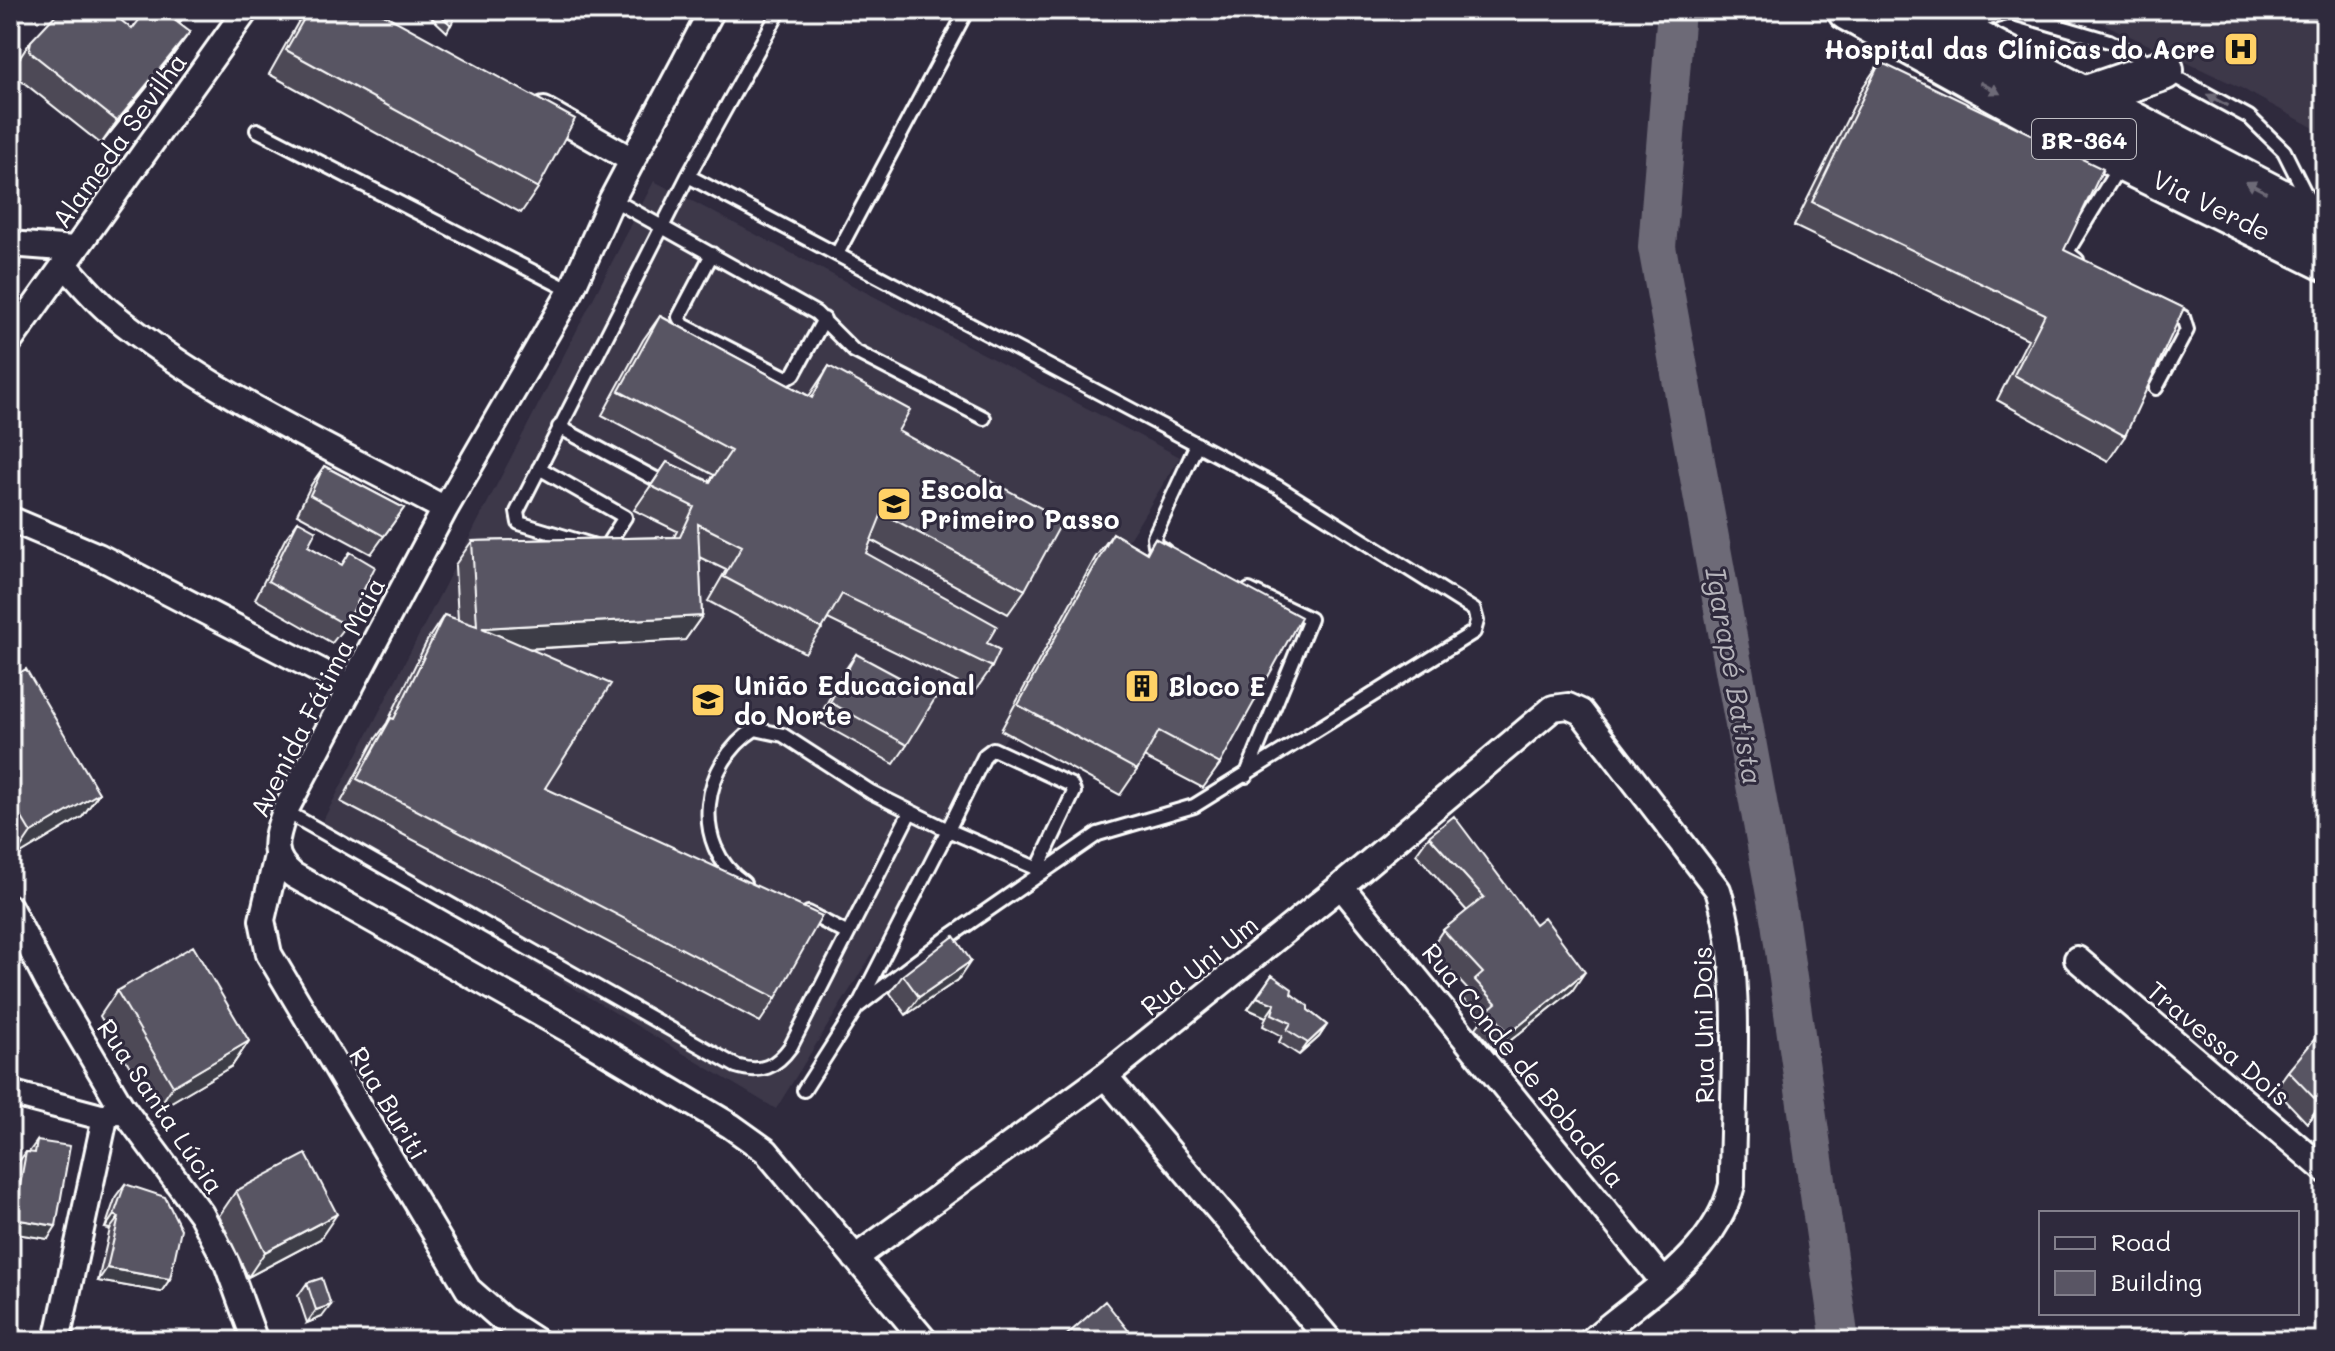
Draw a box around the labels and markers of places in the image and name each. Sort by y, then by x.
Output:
hospital icon: Hospital das Clínicas do Acre [2222,30,2260,68]
place label: Hospital das Clínicas do Acre [1824,32,2215,66]
place label: Escola Primeiro Passo [920,472,1119,536]
school or university icon: Escola Primeiro Passo [875,485,913,523]
building icon: Bloco E [1123,667,1161,705]
place label: União Educacional do Norte [734,668,975,732]
place label: Bloco E [1168,669,1266,703]
school or university icon: União Educacional do Norte [689,681,727,719]

